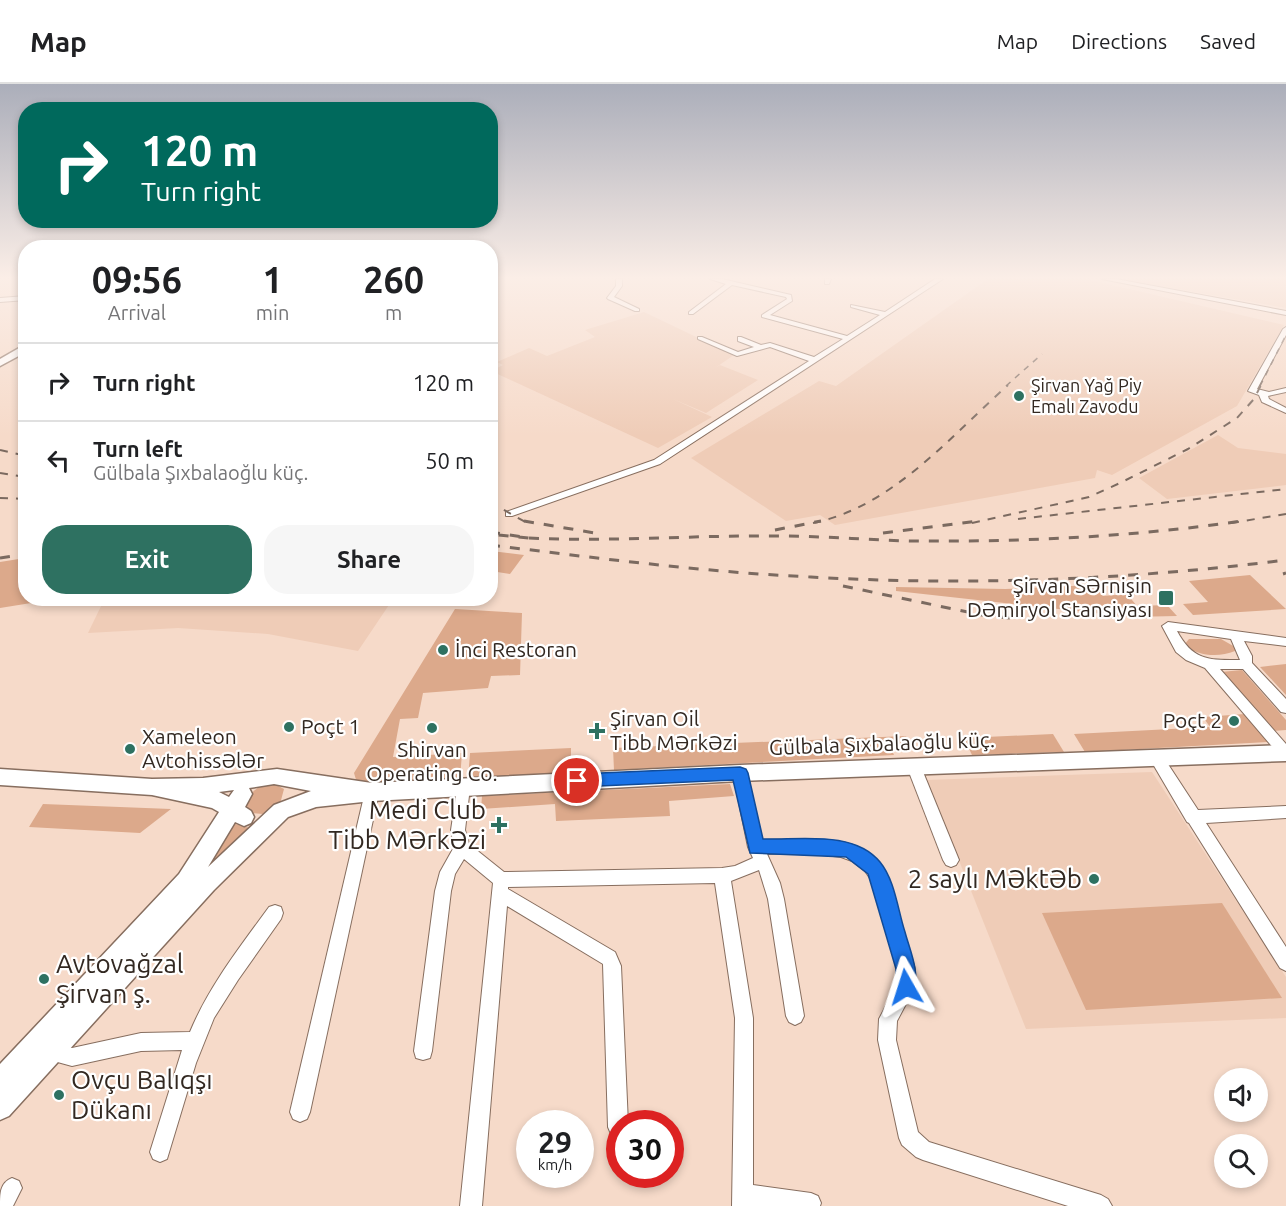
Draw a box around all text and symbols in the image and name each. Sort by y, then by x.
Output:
text: Map [30,26,87,57]
text: Map [997,29,1038,53]
text: Directions [1071,29,1167,53]
text: Saved [1200,29,1256,53]
icon: right [42,126,120,204]
text: 120 m [141,127,258,174]
text: Turn right [141,176,261,206]
text: 09:56 [92,259,182,300]
text: 1 [262,259,283,300]
text: 260 [363,259,424,300]
text: Arrival [108,301,166,324]
text: min [256,301,289,324]
text: m [385,301,402,324]
icon: right [42,366,75,399]
text: Turn right [93,370,195,395]
text: 120 m [413,370,474,395]
place label: Şirvan Yağ Piy Emalı Zavodu [1031,375,1142,416]
marker: Şirvan Yağ Piy Emalı Zavodu [1012,389,1026,403]
text: Turn left [93,436,183,461]
icon: left [42,444,75,477]
text: 50 m [425,448,474,473]
text: Gülbala Şıxbalaoğlu küç. [93,461,308,484]
button: Exit [42,525,252,594]
button: Share [264,525,474,594]
place label: Şirvan Sərnişin Dəmiryol Stansiyası [967,573,1152,621]
marker: Şirvan Sərnişin Dəmiryol Stansiyası [1157,589,1175,607]
place label: İnci Restoran [455,637,577,661]
marker: İnci Restoran [436,643,450,657]
place label: Şirvan Oil Tibb Mərkəzi [610,706,738,754]
place label: Poçt 2 [1163,708,1222,732]
place label: Poçt 1 [301,714,360,738]
marker: Poçt 2 [1227,714,1241,728]
marker: Poçt 1 [282,720,296,734]
marker: Shirvan Operating Co. [425,721,439,735]
marker: Şirvan Oil Tibb Mərkəzi [588,722,606,740]
place label: Xameleon Avtohissələr [142,724,264,772]
street label: Gülbala Şıxbalaoğlu küç. [769,727,995,759]
place label: Shirvan Operating Co. [366,737,498,785]
marker: Xameleon Avtohissələr [123,742,137,756]
pin [551,755,602,806]
icon: arrive [560,764,593,797]
place label: Medi Club Tibb Mərkəzi [328,795,486,854]
marker: Medi Club Tibb Mərkəzi [490,816,508,834]
place label: 2 saylı Məktəb [908,864,1082,893]
marker: 2 saylı Məktəb [1087,872,1101,886]
place label: Avtovağzal Şirvan ş. [56,949,184,1008]
position arrow [874,955,938,1019]
marker: Avtovağzal Şirvan ş. [37,972,51,986]
place label: Ovçu Balıqşı Dükanı [71,1065,213,1124]
map controls [1214,1068,1268,1188]
button: sound [1214,1068,1268,1122]
marker: Ovçu Balıqşı Dükanı [52,1088,66,1102]
speed limit sign: 30 [606,1110,684,1188]
text: 29 [538,1125,572,1159]
button: search [1214,1134,1268,1188]
text: km/h [538,1156,572,1173]

